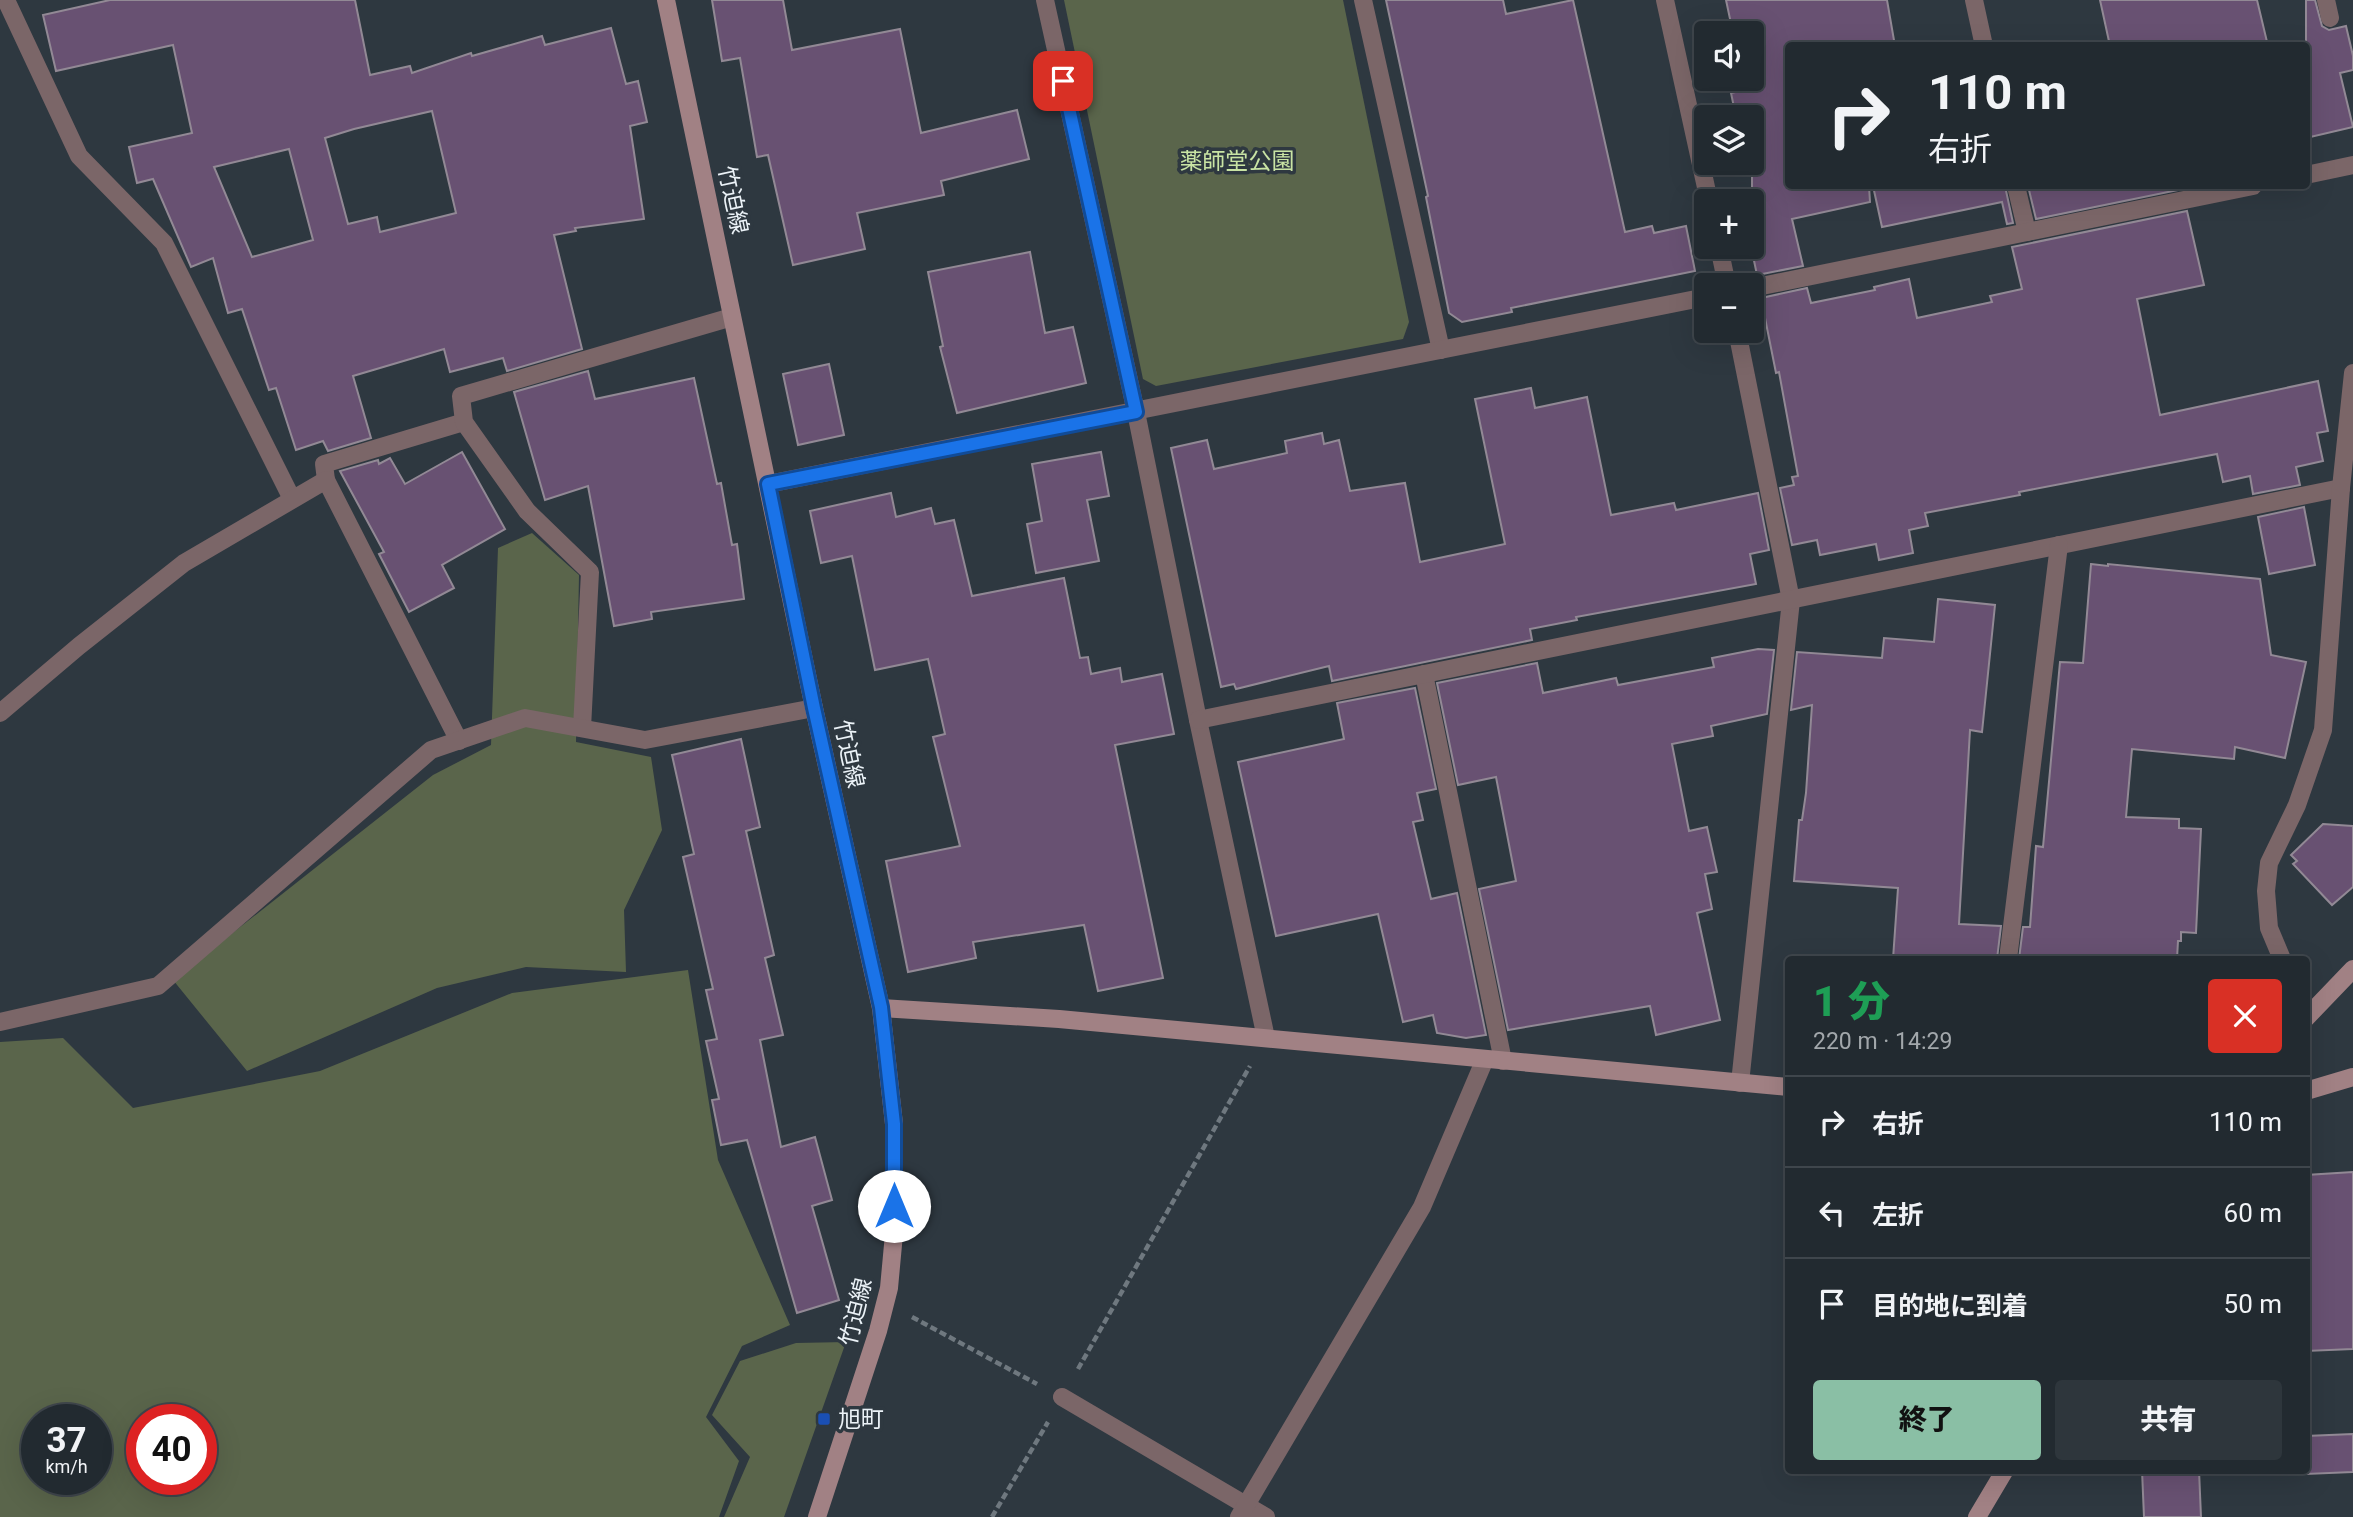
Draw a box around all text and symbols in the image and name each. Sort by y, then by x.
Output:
map controls [1694,21,1764,343]
button: sound [1694,21,1764,91]
pin [1033,51,1093,111]
icon: arrive [1044,62,1082,100]
text: 110 m [1928,64,2067,121]
icon: right [1813,70,1904,161]
button: layers [1694,105,1764,175]
text: 右折 [1928,130,1992,168]
park label: 薬師堂公園 [1180,148,1295,175]
street label: 竹迫線 [713,163,753,237]
button: + [1694,189,1764,259]
button: − [1694,273,1764,343]
street label: 竹迫線 [829,717,869,791]
text: 1 分 [1813,977,1890,1026]
button: close [2208,979,2282,1053]
text: 220 m · 14:29 [1813,1028,1952,1055]
icon: right [1813,1103,1851,1141]
text: 110 m [2209,1107,2282,1137]
text: 右折 [1872,1109,1924,1139]
position arrow [857,1169,931,1243]
icon: left [1813,1194,1851,1232]
text: 60 m [2224,1198,2282,1228]
text: 左折 [1872,1200,1924,1230]
street label: 竹迫線 [835,1275,877,1349]
icon: arrive [1813,1285,1851,1323]
text: 50 m [2224,1289,2282,1319]
text: 目的地に到着 [1872,1291,2028,1321]
button: 終了 [1813,1380,2041,1460]
button: 共有 [2055,1380,2282,1460]
speed limit sign: 40 [126,1404,217,1495]
place label: 旭町 [838,1406,884,1433]
marker: 旭町 [816,1411,832,1427]
text: 37 [46,1420,87,1461]
text: km/h [45,1456,88,1477]

